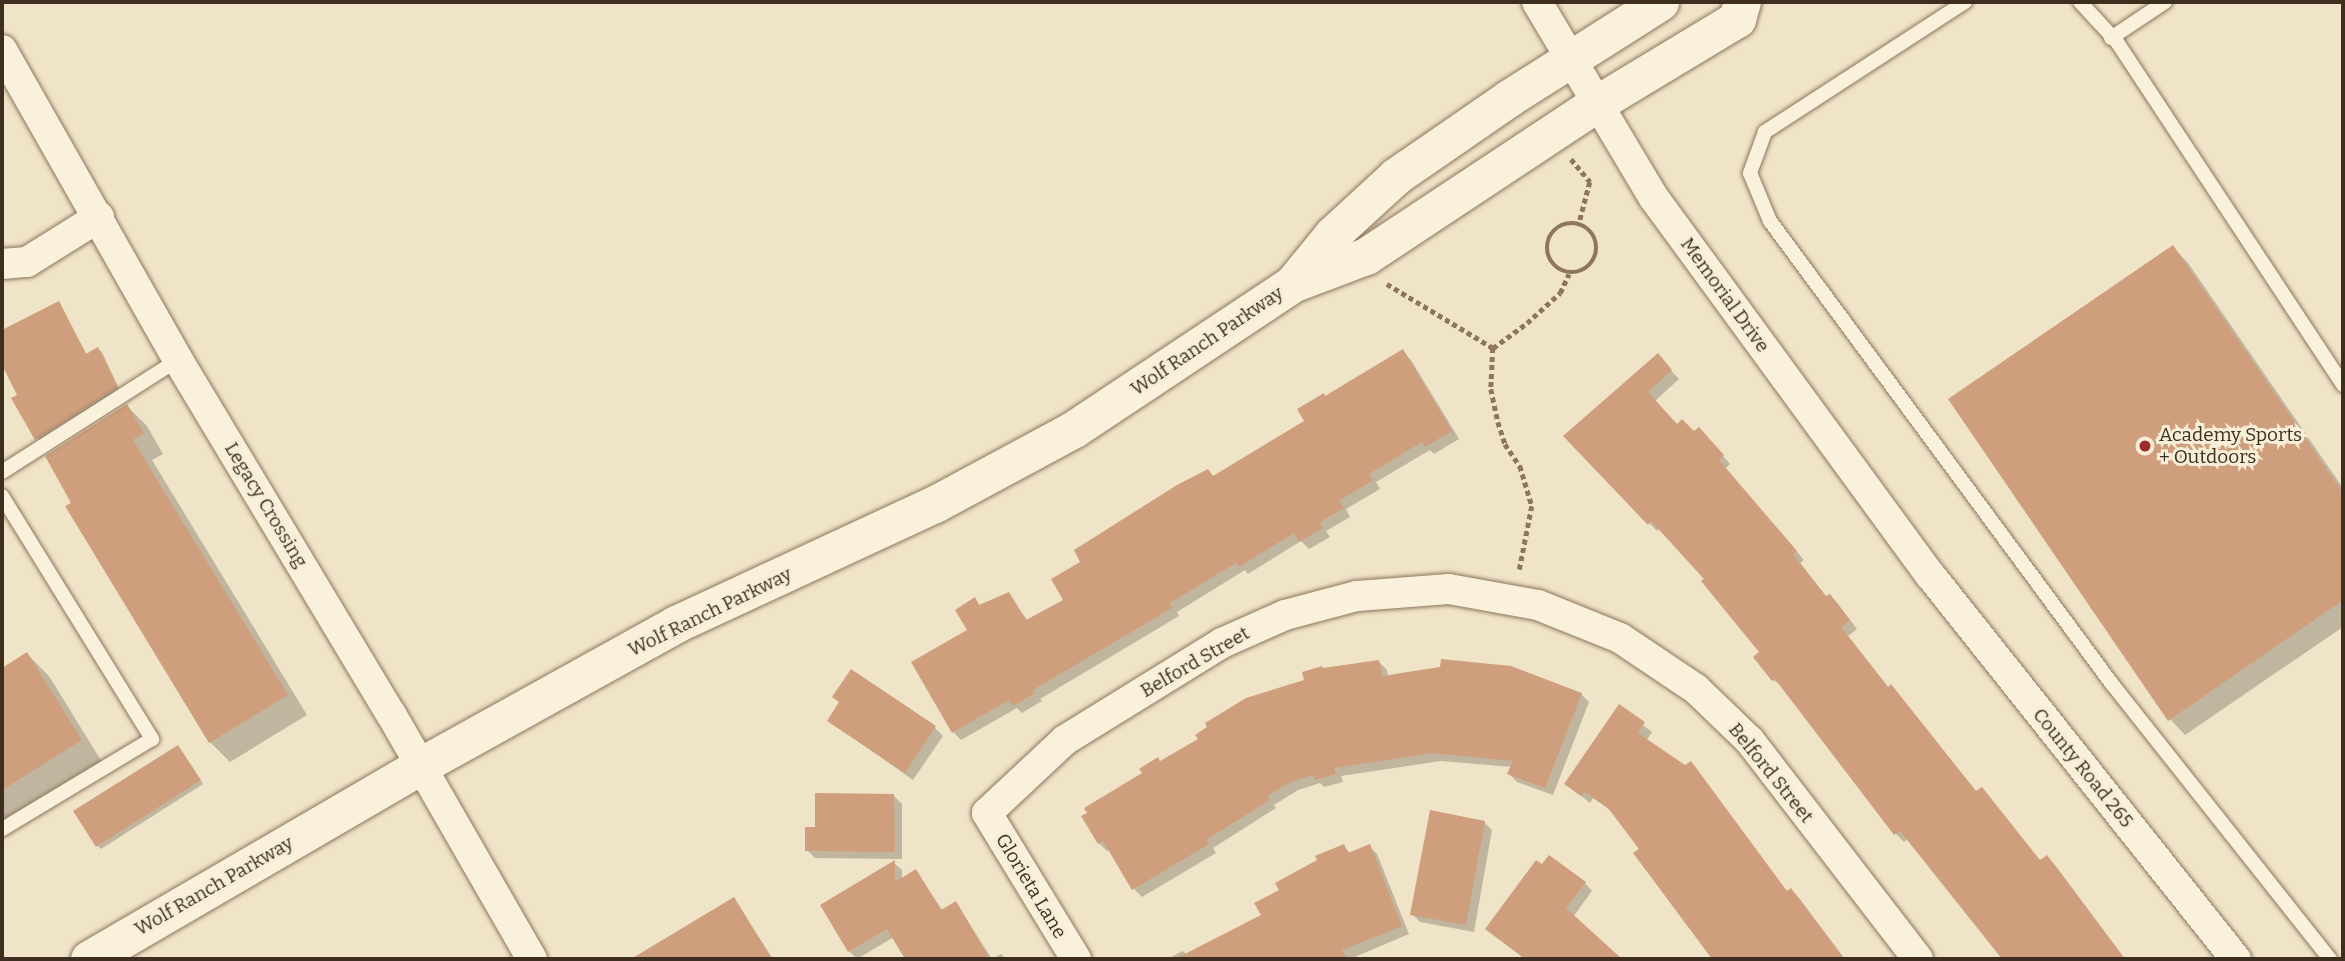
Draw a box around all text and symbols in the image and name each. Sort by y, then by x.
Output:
street label: Memorial Drive [1676,233,1774,357]
street label: Wolf Ranch Parkway [1126,282,1288,400]
place label: Academy Sports + Outdoors [2159,424,2302,468]
street label: Legacy Crossing [220,438,312,572]
marker: Academy Sports + Outdoors [2137,438,2153,454]
street label: Wolf Ranch Parkway [625,563,795,661]
street label: Belford Street [1137,622,1253,702]
street label: County Road 265 [2028,704,2138,832]
street label: Belford Street [1724,718,1818,828]
street label: Glorieta Lane [991,829,1071,943]
street label: Wolf Ranch Parkway [131,831,297,941]

